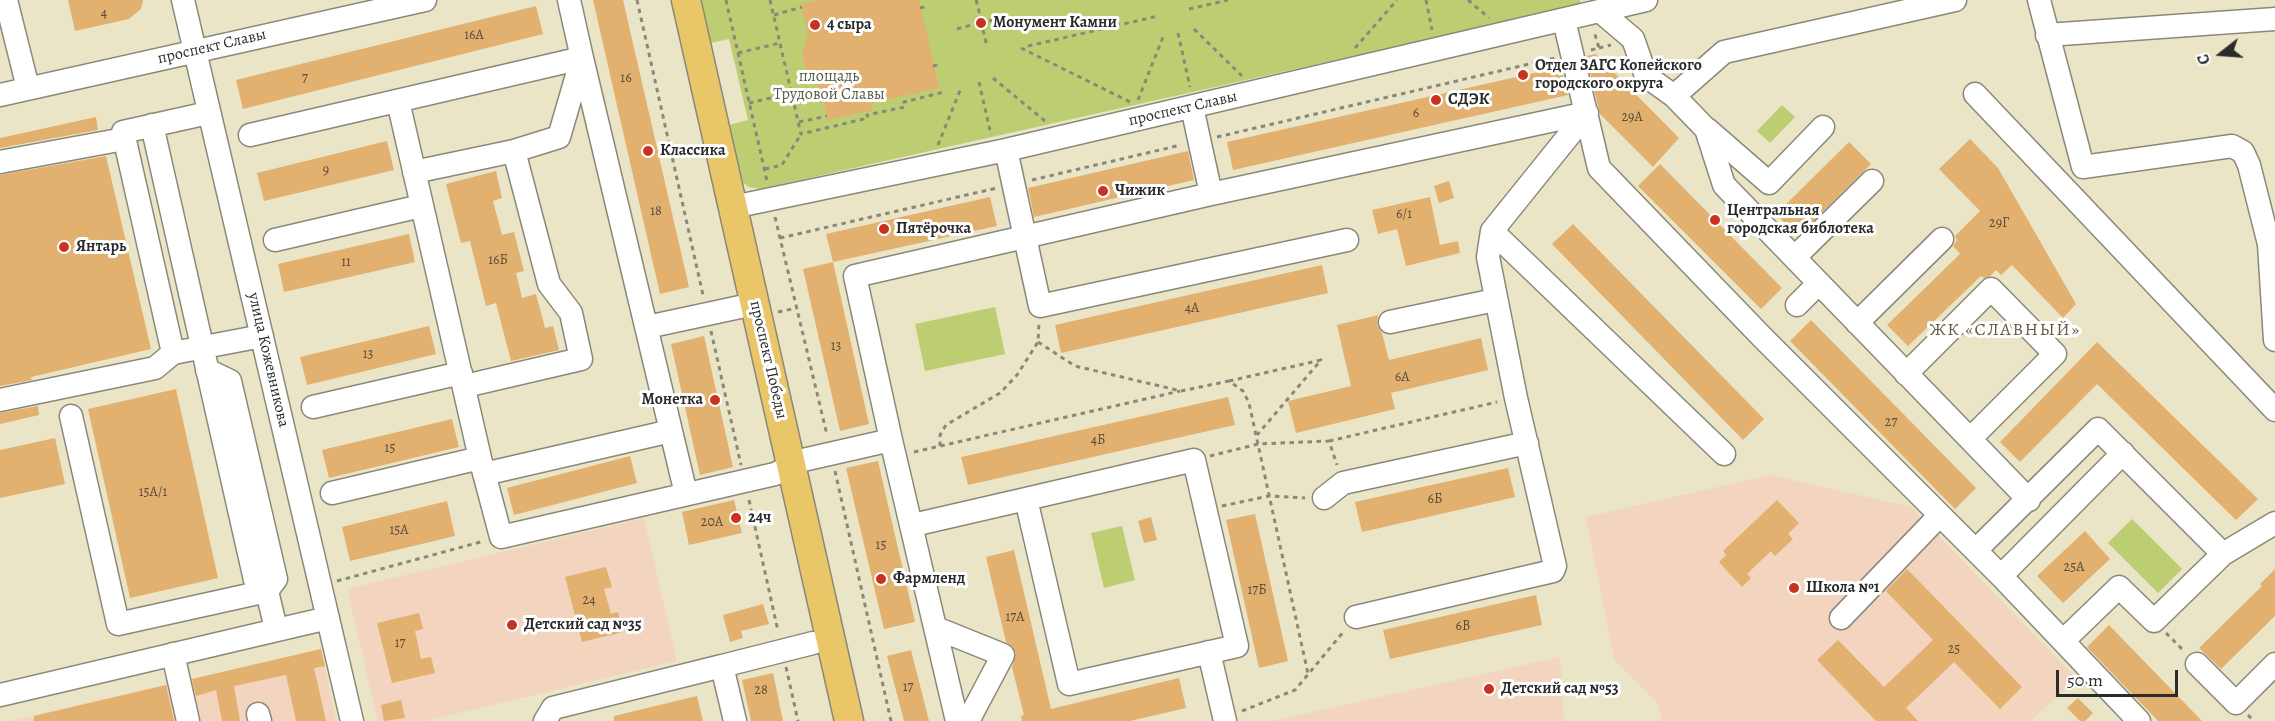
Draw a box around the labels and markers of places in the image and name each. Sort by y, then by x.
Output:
place label: Монумент Камни [993,13,1117,33]
place label: 4 сыра [827,15,872,35]
marker: Монумент Камни [974,16,988,30]
marker: 4 сыра [808,18,822,32]
place label: Отдел ЗАГС Копейского городского округа [1535,56,1702,94]
marker: Отдел ЗАГС Копейского городского округа [1516,68,1530,82]
place label: СДЭК [1448,90,1489,110]
marker: СДЭК [1429,93,1443,107]
place label: Классика [660,141,726,161]
marker: Классика [641,144,655,158]
place label: Чижик [1115,181,1165,201]
marker: Чижик [1096,184,1110,198]
place label: Центральная городская библотека [1727,201,1874,239]
marker: Центральная городская библотека [1708,213,1722,227]
place label: Пятёрочка [896,219,971,239]
marker: Пятёрочка [877,222,891,236]
place label: Янтарь [76,237,126,257]
marker: Янтарь [57,240,71,254]
place label: Монетка [642,390,703,410]
marker: Монетка [708,393,722,407]
place label: 24ч [748,508,771,528]
marker: 24ч [729,511,743,525]
place label: Фармленд [893,569,965,589]
marker: Фармленд [874,572,888,586]
place label: Школа №1 [1806,578,1880,598]
marker: Школа №1 [1787,581,1801,595]
place label: Детский сад №35 [524,615,642,635]
marker: Детский сад №35 [505,618,519,632]
place label: Детский сад №53 [1501,679,1619,699]
marker: Детский сад №53 [1482,682,1496,696]

